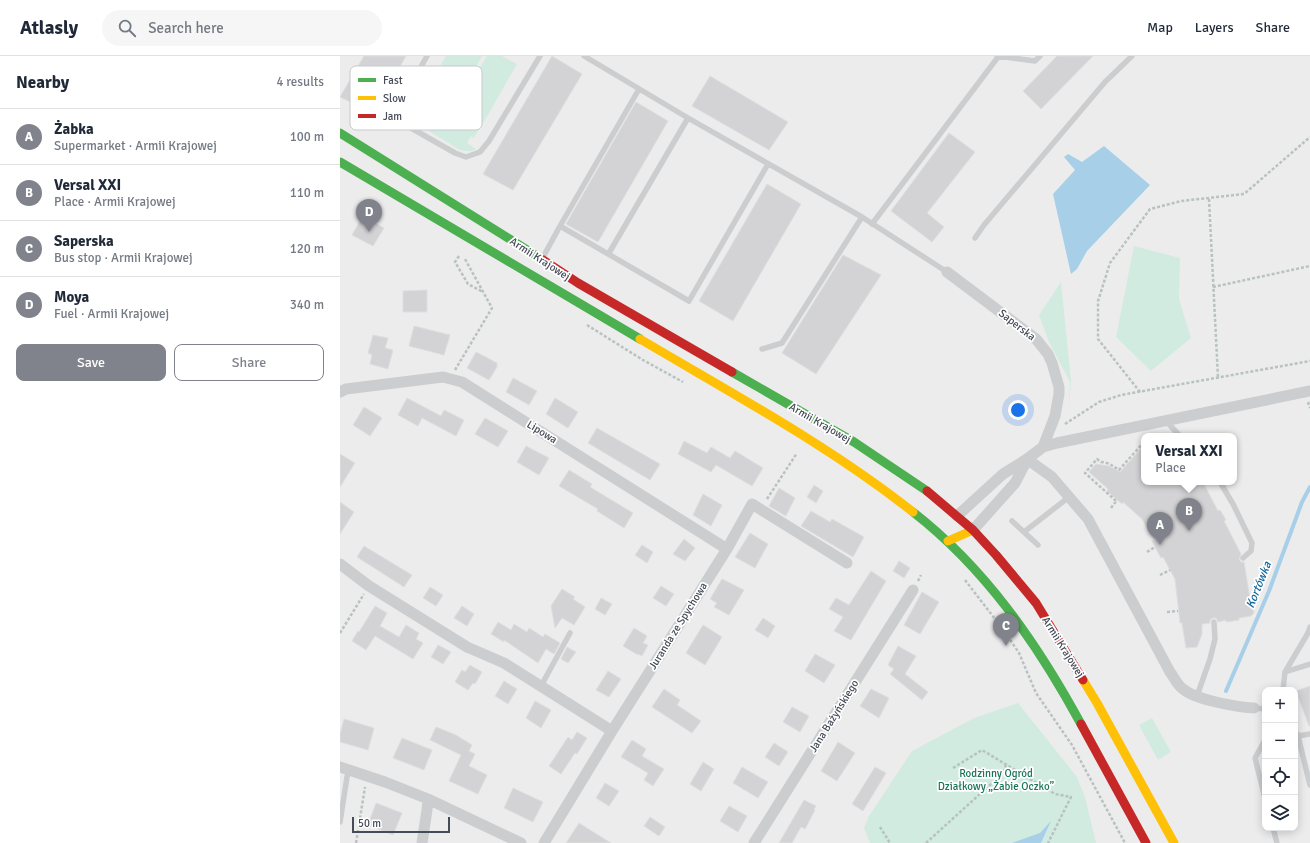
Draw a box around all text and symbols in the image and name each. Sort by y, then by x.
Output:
search box [102,10,382,46]
text: Atlasly [20,16,78,40]
icon: search [116,17,138,39]
text: Search here [148,19,224,37]
text: Map [1147,19,1173,36]
text: Layers [1195,19,1234,36]
text: Share [1256,19,1290,36]
legend [350,66,482,130]
text: Nearby [16,72,69,93]
text: 4 results [276,74,324,90]
text: Fast [383,74,403,87]
text: Slow [383,92,406,105]
text: Jam [383,110,402,123]
text: Żabka [54,120,94,138]
text: A [25,129,33,145]
text: 100 m [290,129,324,145]
text: Supermarket · Armii Krajowej [54,138,217,154]
text: Versal XXI [54,176,121,194]
text: B [25,185,33,201]
text: 110 m [290,185,324,201]
text: Place · Armii Krajowej [54,194,176,210]
pin: D [356,199,382,232]
text: Saperska [54,232,114,250]
street label: Armii Krajowej [507,235,573,283]
text: C [25,241,33,257]
text: 120 m [290,241,324,257]
text: Bus stop · Armii Krajowej [54,250,193,266]
text: Moya [54,288,89,306]
text: D [25,297,33,313]
text: 340 m [290,297,324,313]
text: Fuel · Armii Krajowej [54,306,169,322]
street label: Saperska [996,307,1038,344]
button: Save [16,344,166,381]
button: Share [174,344,324,381]
street label: Armii Krajowej [787,400,853,446]
your location [1008,400,1028,420]
street label: Lipowa [524,418,560,447]
popup [1141,433,1237,485]
text: Versal XXI [1155,442,1223,460]
text: Place [1155,460,1186,476]
pin: B [1176,498,1202,531]
pin: A [1147,512,1173,545]
water label: Kortówka [1243,559,1275,610]
street label: Juranda ze Spychowa [646,580,710,672]
pin: C [993,613,1019,646]
street label: Armii Krajowej [1039,614,1087,680]
street label: Jana Bażyńskiego [807,677,862,755]
map controls [1262,687,1298,831]
button: + [1262,687,1298,723]
button: − [1262,723,1298,759]
button: locate [1262,759,1298,795]
park label: Rodzinny Ogród Działkowy „Żabie Oczko” [938,767,1055,793]
button: layers [1262,795,1298,831]
scale bar [352,815,450,834]
text: 50 m [358,817,381,830]

